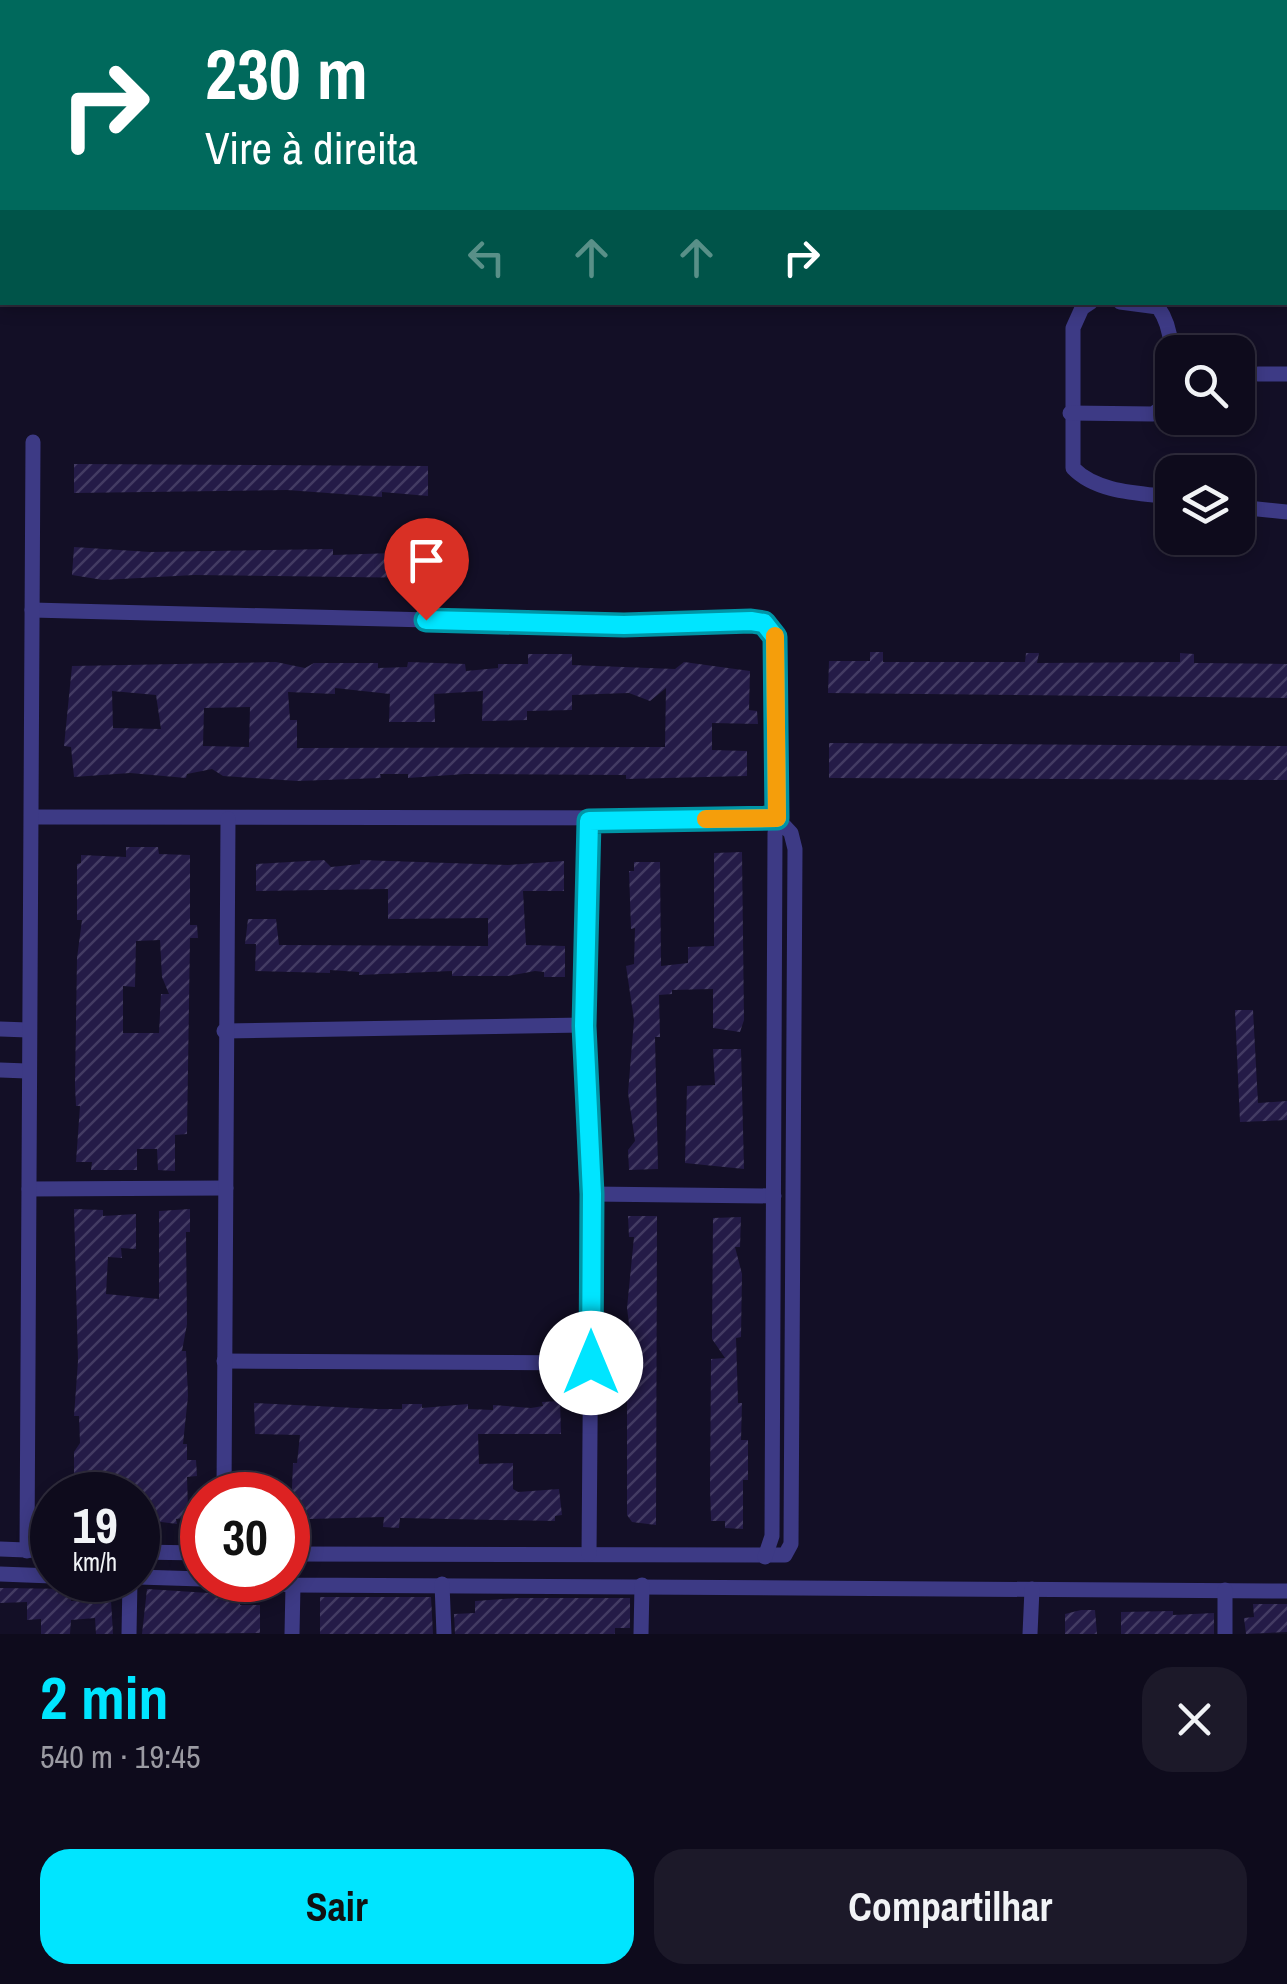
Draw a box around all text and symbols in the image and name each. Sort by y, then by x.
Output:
text: 230 m [205,27,368,121]
icon: right [40,40,170,170]
text: Vire à direita [205,117,418,178]
icon: left [459,230,514,285]
icon: ahead [564,230,619,285]
icon: ahead [669,230,724,285]
icon: right [774,230,829,285]
map controls [1155,335,1255,555]
button: search [1155,335,1255,435]
button: layers [1155,455,1255,555]
pin [384,518,469,621]
icon: arrive [399,533,454,588]
position arrow [539,1311,643,1415]
speed limit sign: 30 [180,1472,310,1602]
text: 19 [72,1491,118,1559]
text: km/h [73,1545,117,1579]
text: 2 min [40,1657,169,1738]
button: close [1142,1667,1247,1772]
text: 540 m · 19:45 [40,1735,200,1778]
button: Sair [40,1849,634,1964]
button: Compartilhar [654,1849,1247,1964]

